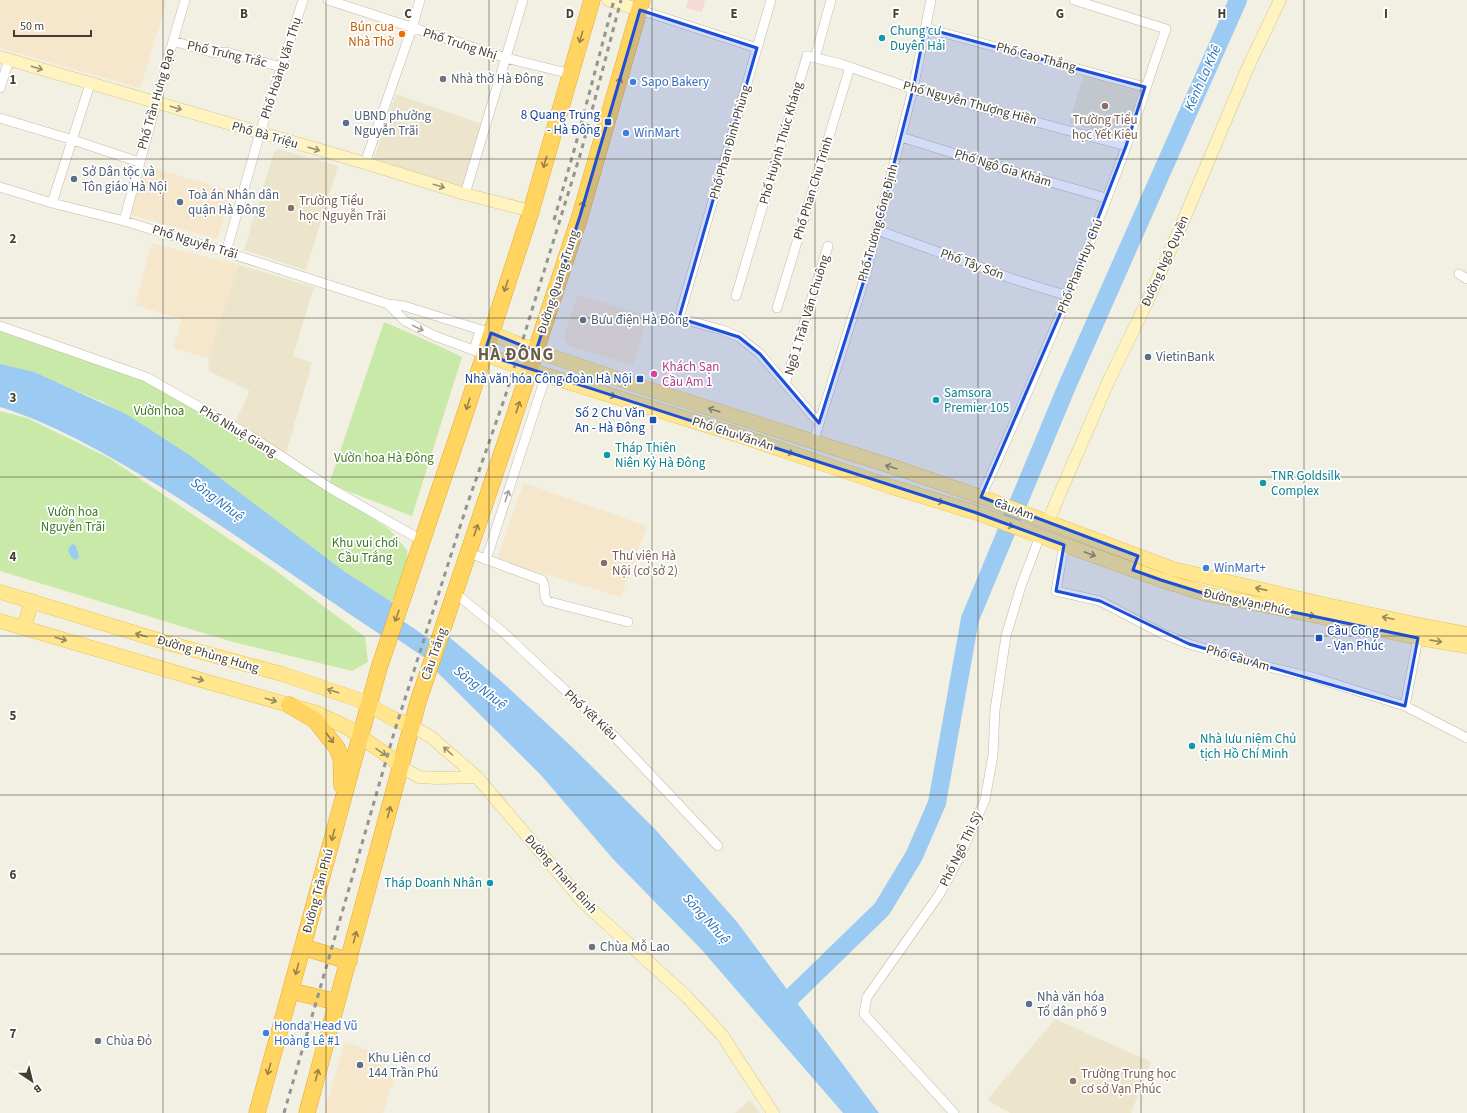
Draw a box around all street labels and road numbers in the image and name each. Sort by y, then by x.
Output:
street label: Phố Hoàng Văn Thụ [256,15,306,121]
street label: Phố Trưng Nhị [421,24,499,64]
street label: Phố Trưng Trắc [185,36,269,72]
street label: Phố Cao Thắng [994,38,1078,76]
street label: Phố Trần Hưng Đạo [133,46,179,152]
street label: Phố Nguyễn Thượng Hiền [901,76,1039,130]
street label: Phố Huỳnh Thúc Kháng [755,79,807,206]
street label: Phố Phan Đình Phùng [705,82,755,201]
street label: Phố Bà Triệu [230,117,300,153]
street label: Phố Phan Chu Trinh [789,134,837,242]
street label: Phố Ngô Gia Khảm [952,145,1054,191]
street label: Phố Trương Công Định [854,162,902,284]
street label: Đường Ngô Quyền [1137,212,1193,310]
street label: Phố Phan Huy Chú [1053,216,1107,316]
street label: Phố Nguyễn Trãi [150,220,240,264]
street label: Đường Quang Trung [533,227,584,337]
street label: Phố Tây Sơn [938,244,1006,284]
street label: Ngõ 1 Trần Văn Chuông [780,252,834,378]
street label: Phố Nhuệ Giang [196,401,280,461]
street label: Phố Chu Văn An [690,412,776,456]
street label: Cầu Am [991,493,1037,525]
street label: Đường Vạn Phúc [1202,584,1292,620]
street label: Cầu Trắng [417,625,452,683]
street label: Đường Phùng Hưng [155,631,262,677]
street label: Phố Cầu Am [1204,640,1272,676]
street label: Phố Yết Kiêu [560,685,622,745]
street label: Phố Ngô Thì Sỹ [935,808,987,890]
street label: Đường Thanh Bình [521,830,601,918]
street label: Đường Trần Phú [298,847,338,935]

